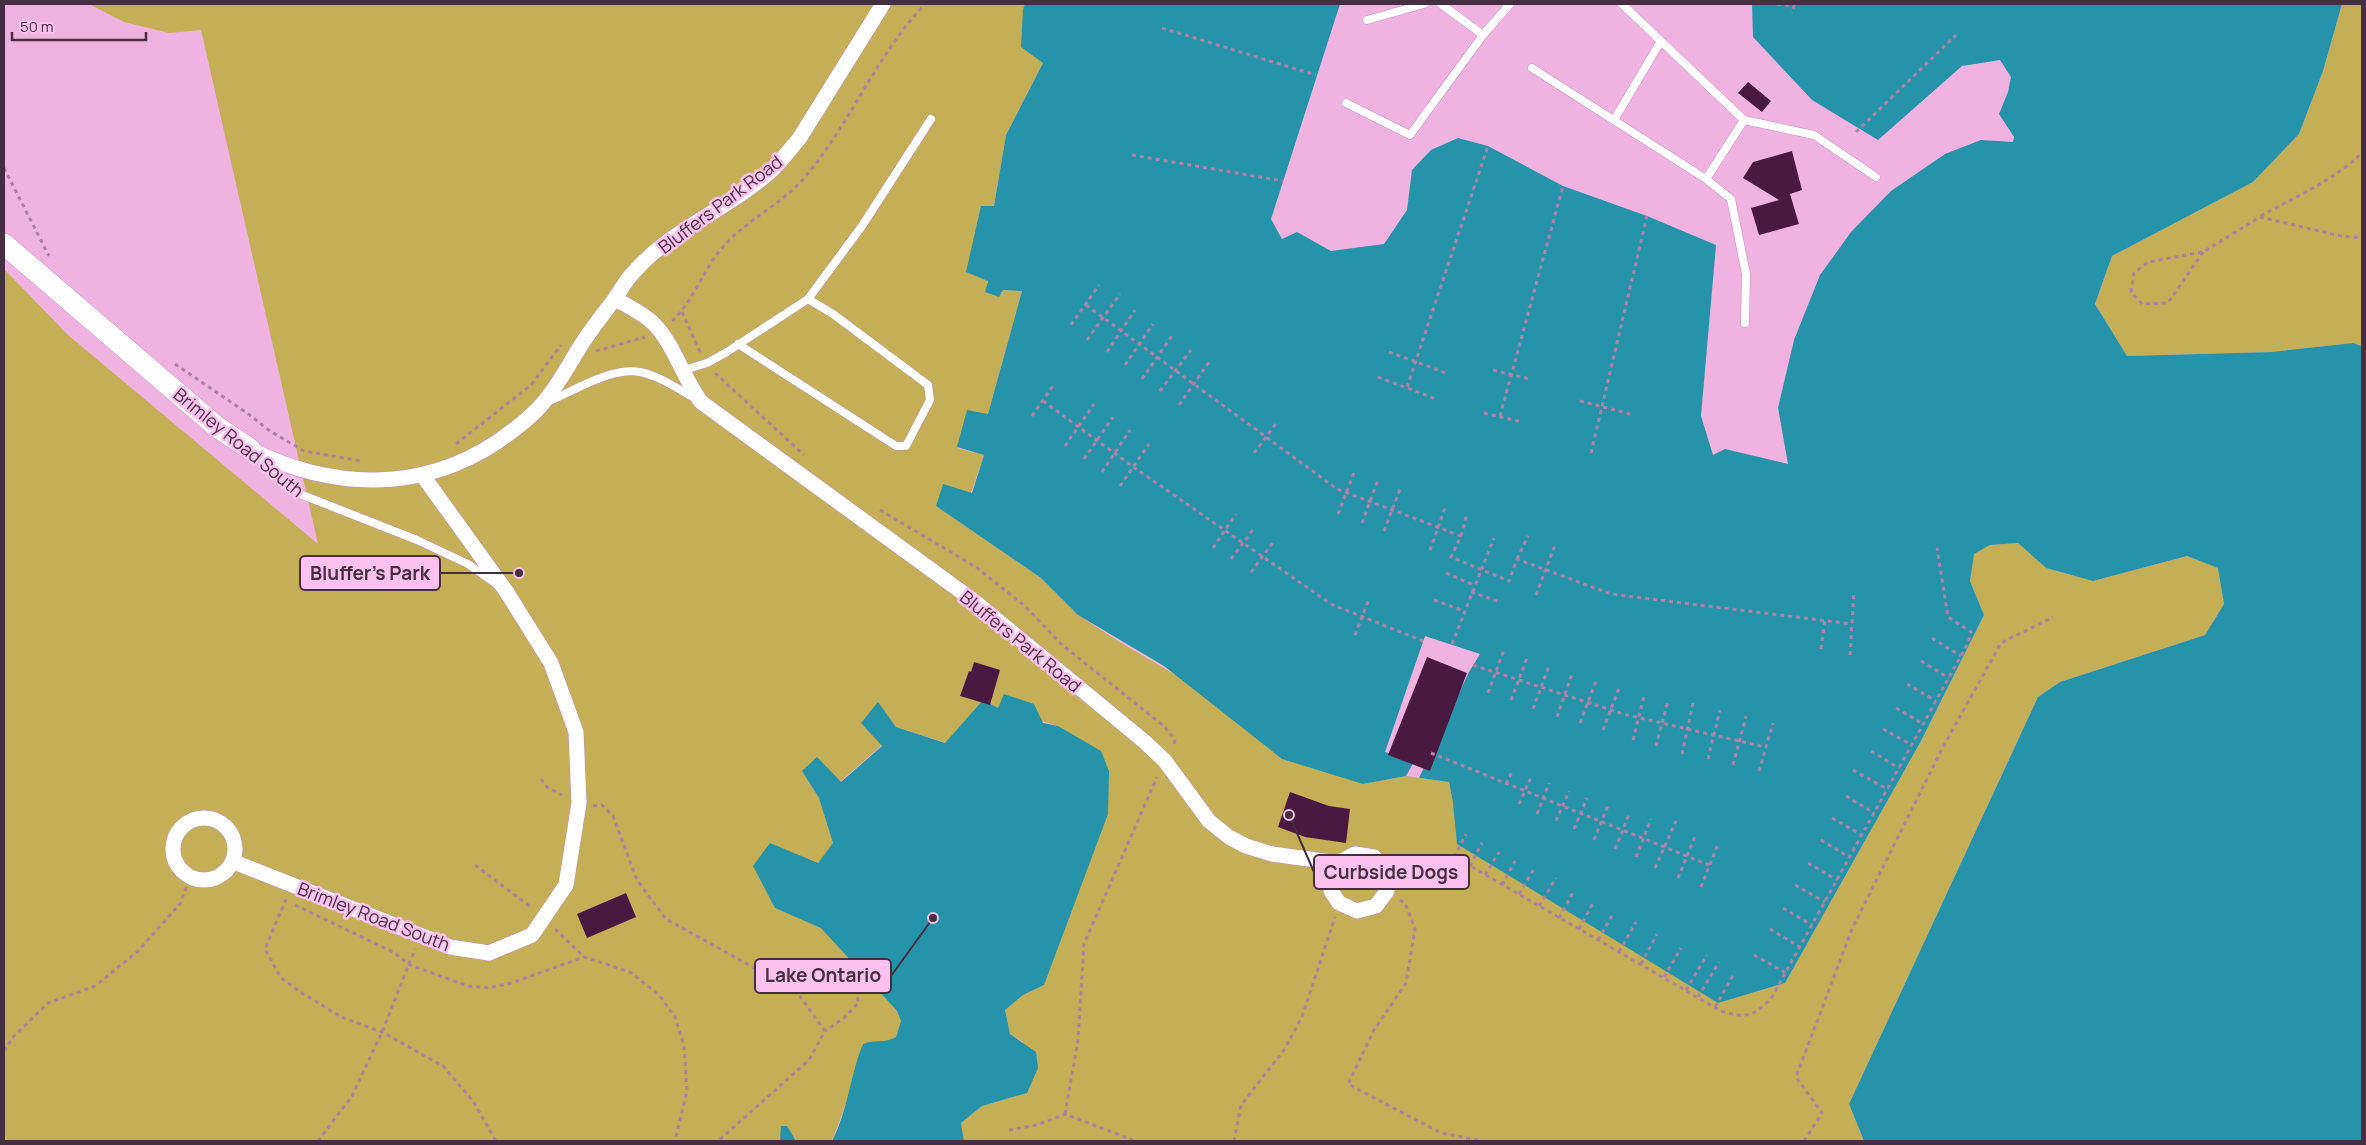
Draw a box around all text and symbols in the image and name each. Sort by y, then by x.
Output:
scale bar [12,10,146,42]
text: 50 m [20,16,54,37]
street label: Bluffers Park Road [653,149,787,259]
street label: Brimley Road South [169,382,309,502]
callout: Bluffer's Park [300,556,440,590]
text: Bluffer's Park [310,560,431,586]
street label: Bluffers Park Road [955,585,1087,697]
callout: Curbside Dogs [1314,855,1469,889]
text: Curbside Dogs [1324,859,1458,885]
street label: Brimley Road South [294,876,454,956]
callout: Lake Ontario [755,959,891,993]
text: Lake Ontario [765,962,881,988]

